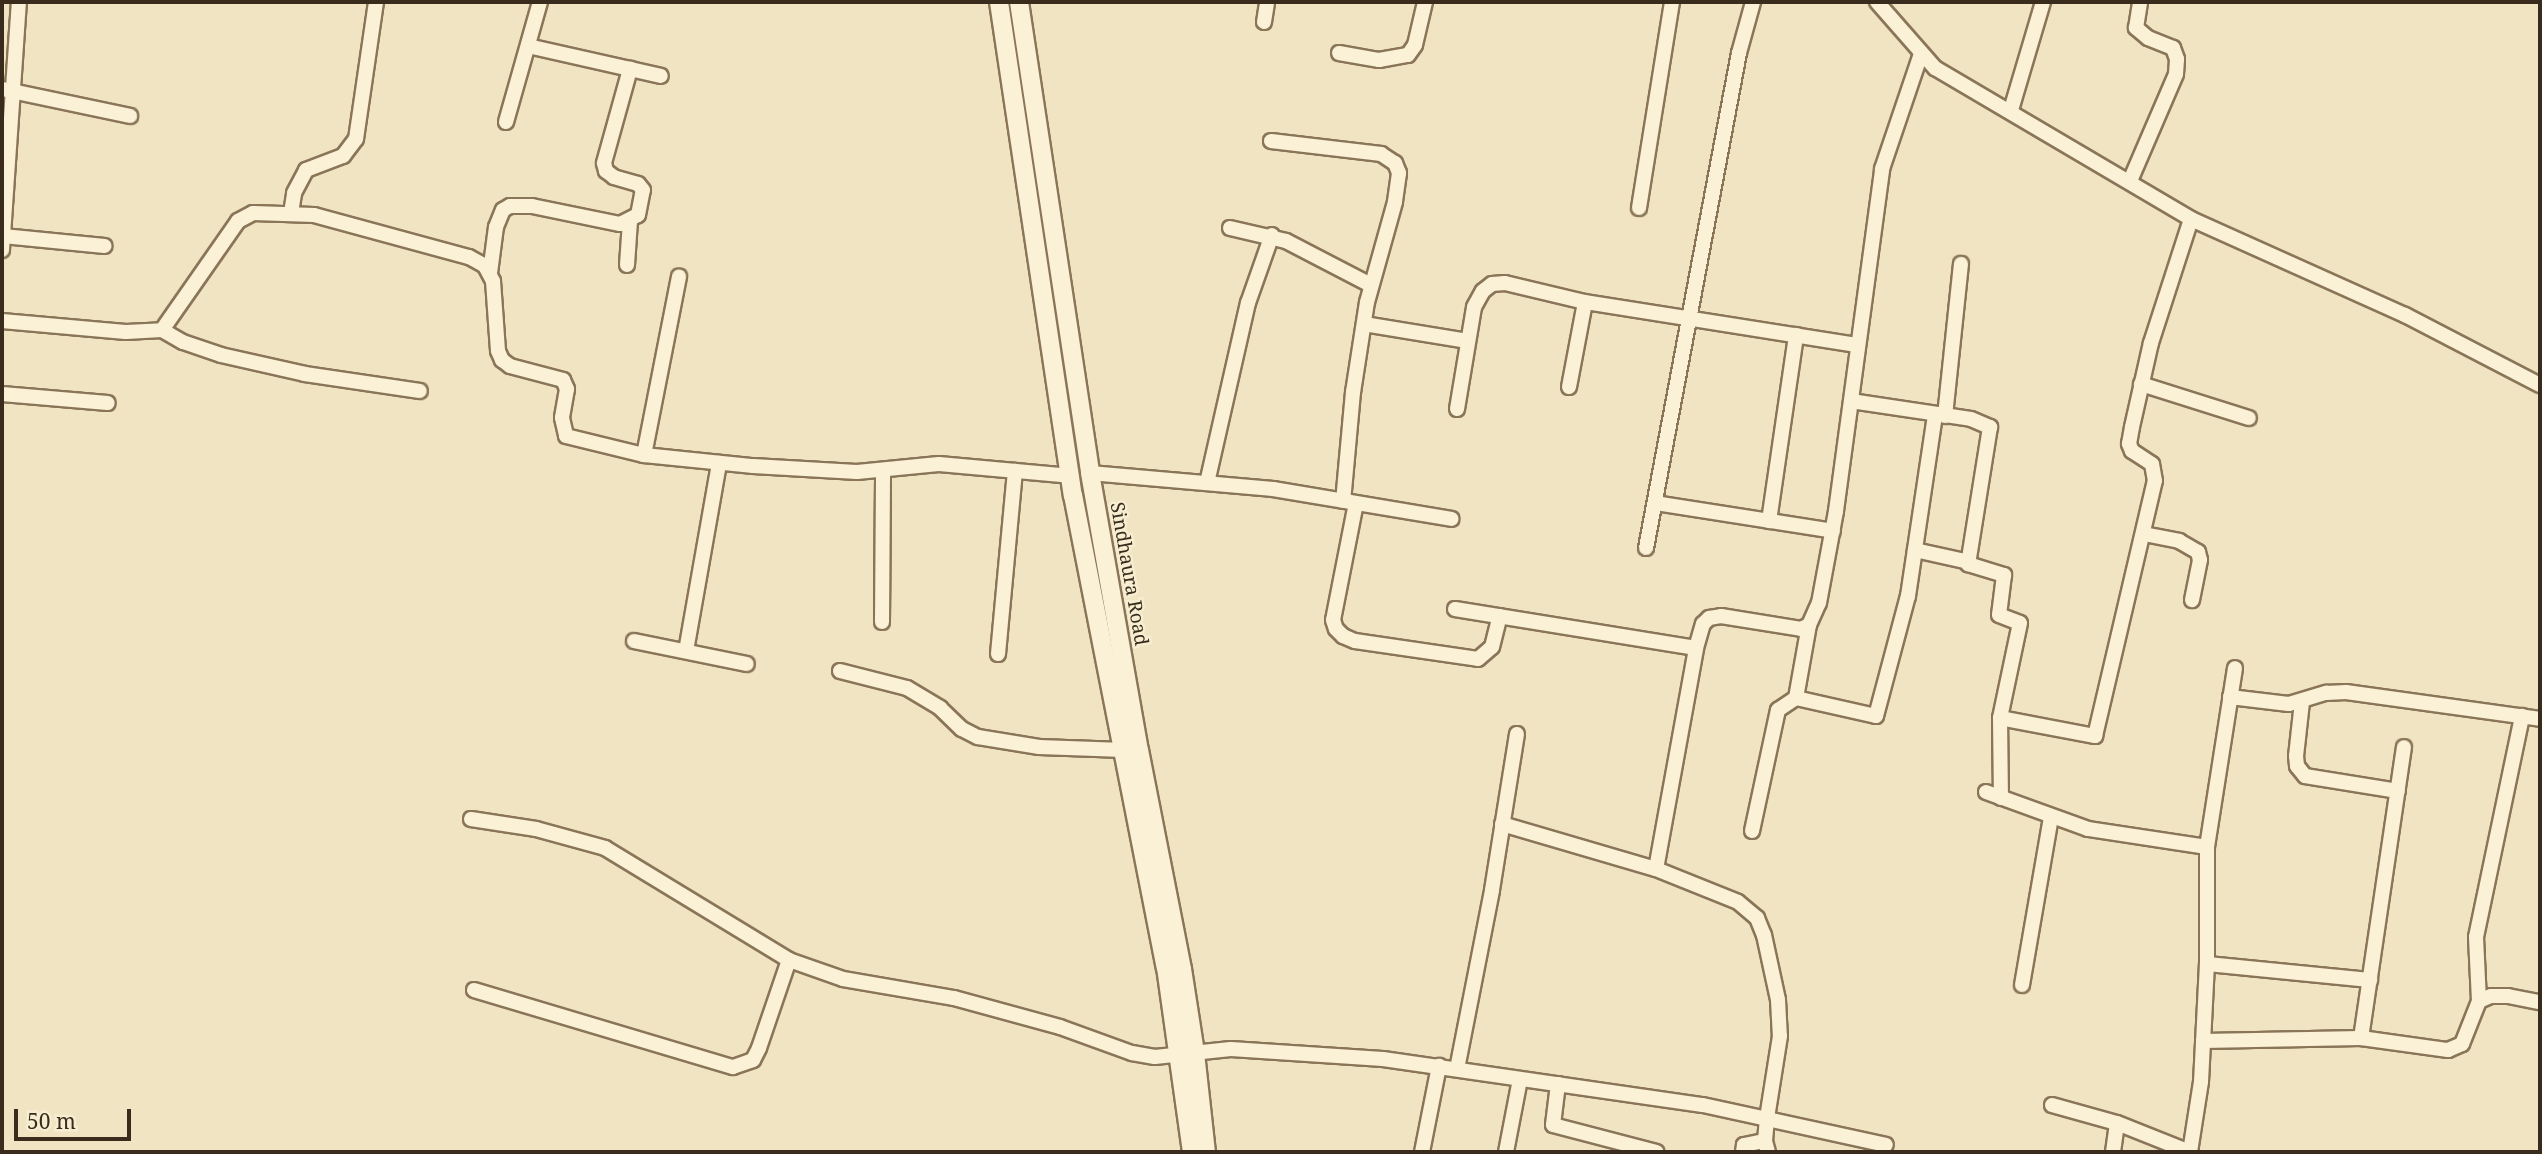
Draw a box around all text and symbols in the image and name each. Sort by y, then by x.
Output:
street label: Sindhaura Road [1105,501,1153,647]
scale bar [18,1094,135,1138]
text: 50 m [27,1107,76,1135]

